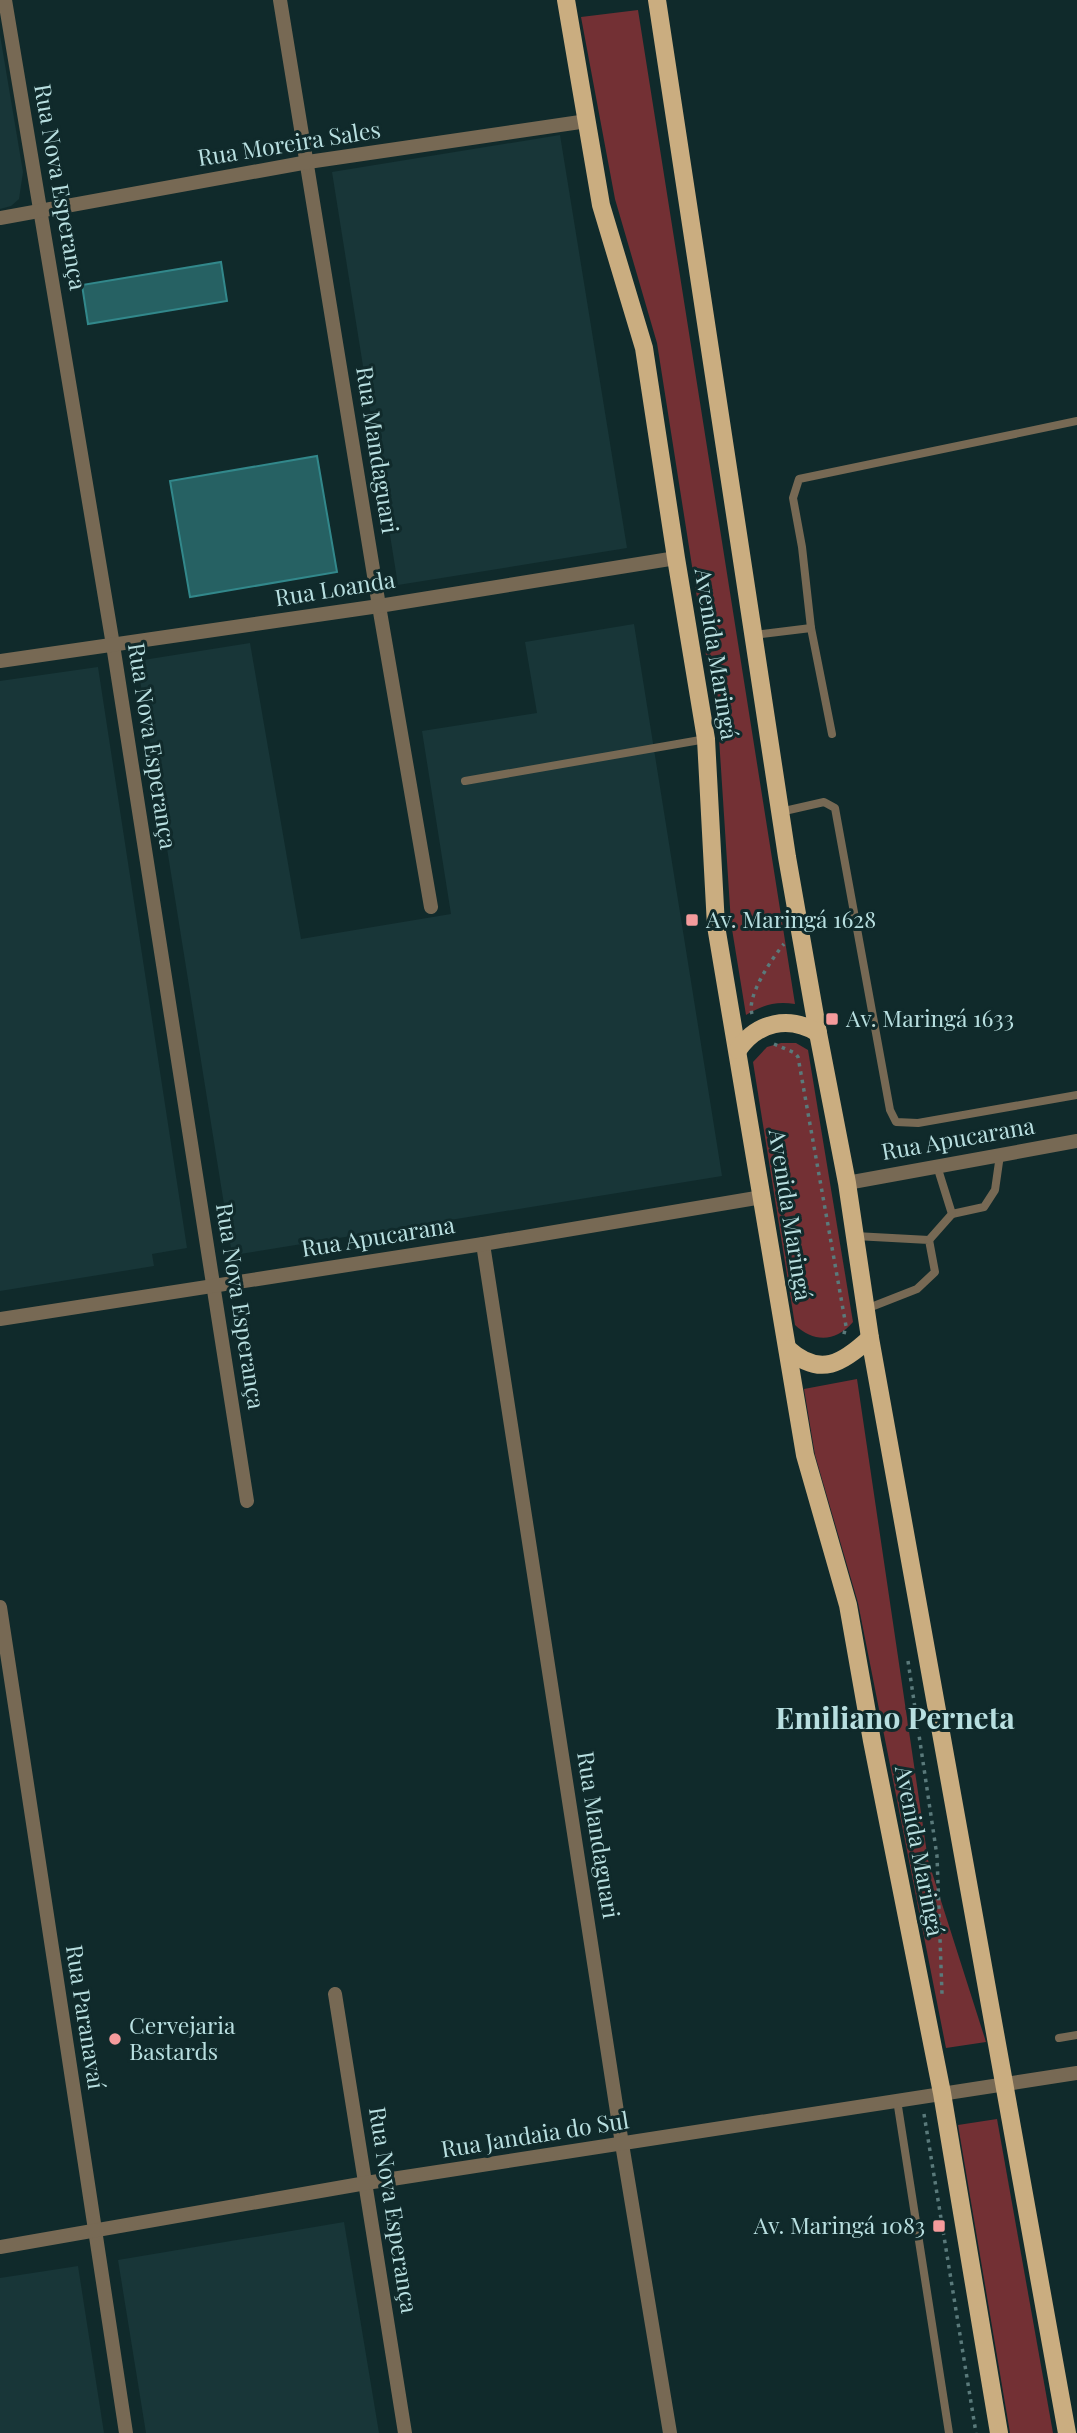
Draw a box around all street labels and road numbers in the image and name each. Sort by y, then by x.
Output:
street label: Rua Nova Esperança [28,81,95,293]
street label: Rua Moreira Sales [195,113,382,172]
street label: Rua Mandaguari [350,364,407,536]
street label: Rua Loanda [272,563,398,612]
street label: Avenida Maringá [688,565,746,742]
street label: Rua Nova Esperança [122,640,185,852]
street label: Rua Apucarana [879,1109,1037,1166]
street label: Avenida Maringá [762,1126,820,1303]
street label: Rua Nova Esperança [210,1200,273,1412]
street label: Rua Apucarana [299,1208,457,1263]
street label: Rua Mandaguari [571,1749,628,1921]
street label: Avenida Maringá [889,1762,952,1939]
street label: Rua Paranavaí [60,1942,113,2092]
street label: Rua Jandaia do Sul [439,2103,631,2164]
street label: Rua Nova Esperança [363,2104,426,2316]

